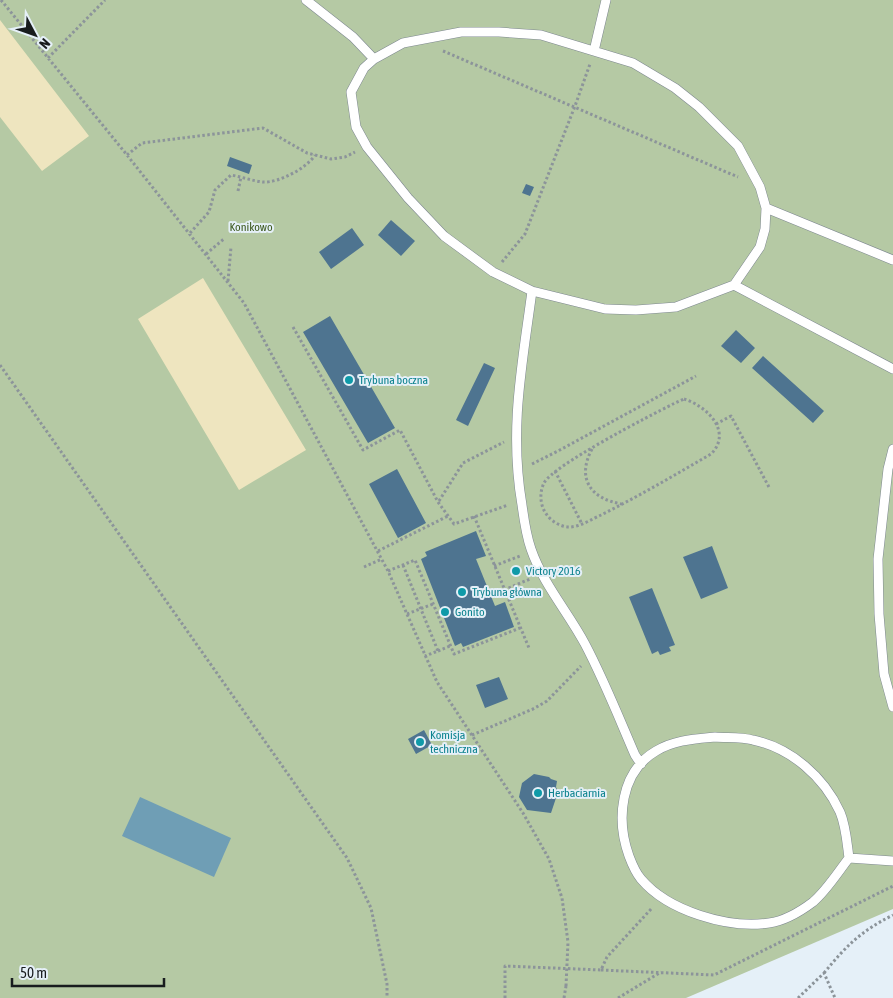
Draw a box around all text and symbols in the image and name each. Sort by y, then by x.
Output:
north arrow [10,10,60,60]
text: N [36,35,54,52]
park label: Konikowo [229,220,273,234]
place label: Trybuna boczna [359,373,428,387]
marker: Trybuna boczna [343,374,355,386]
place label: Victory 2016 [526,564,581,578]
marker: Victory 2016 [510,565,522,577]
place label: Trybuna główna [472,585,542,599]
marker: Trybuna główna [456,586,468,598]
place label: Gonito [455,605,485,619]
marker: Gonito [439,606,451,618]
place label: Komisja techniczna [430,728,478,756]
marker: Komisja techniczna [414,736,426,748]
place label: Herbaciarnia [548,786,606,800]
marker: Herbaciarnia [532,787,544,799]
scale bar [12,956,165,988]
text: 50 m [20,964,47,981]

